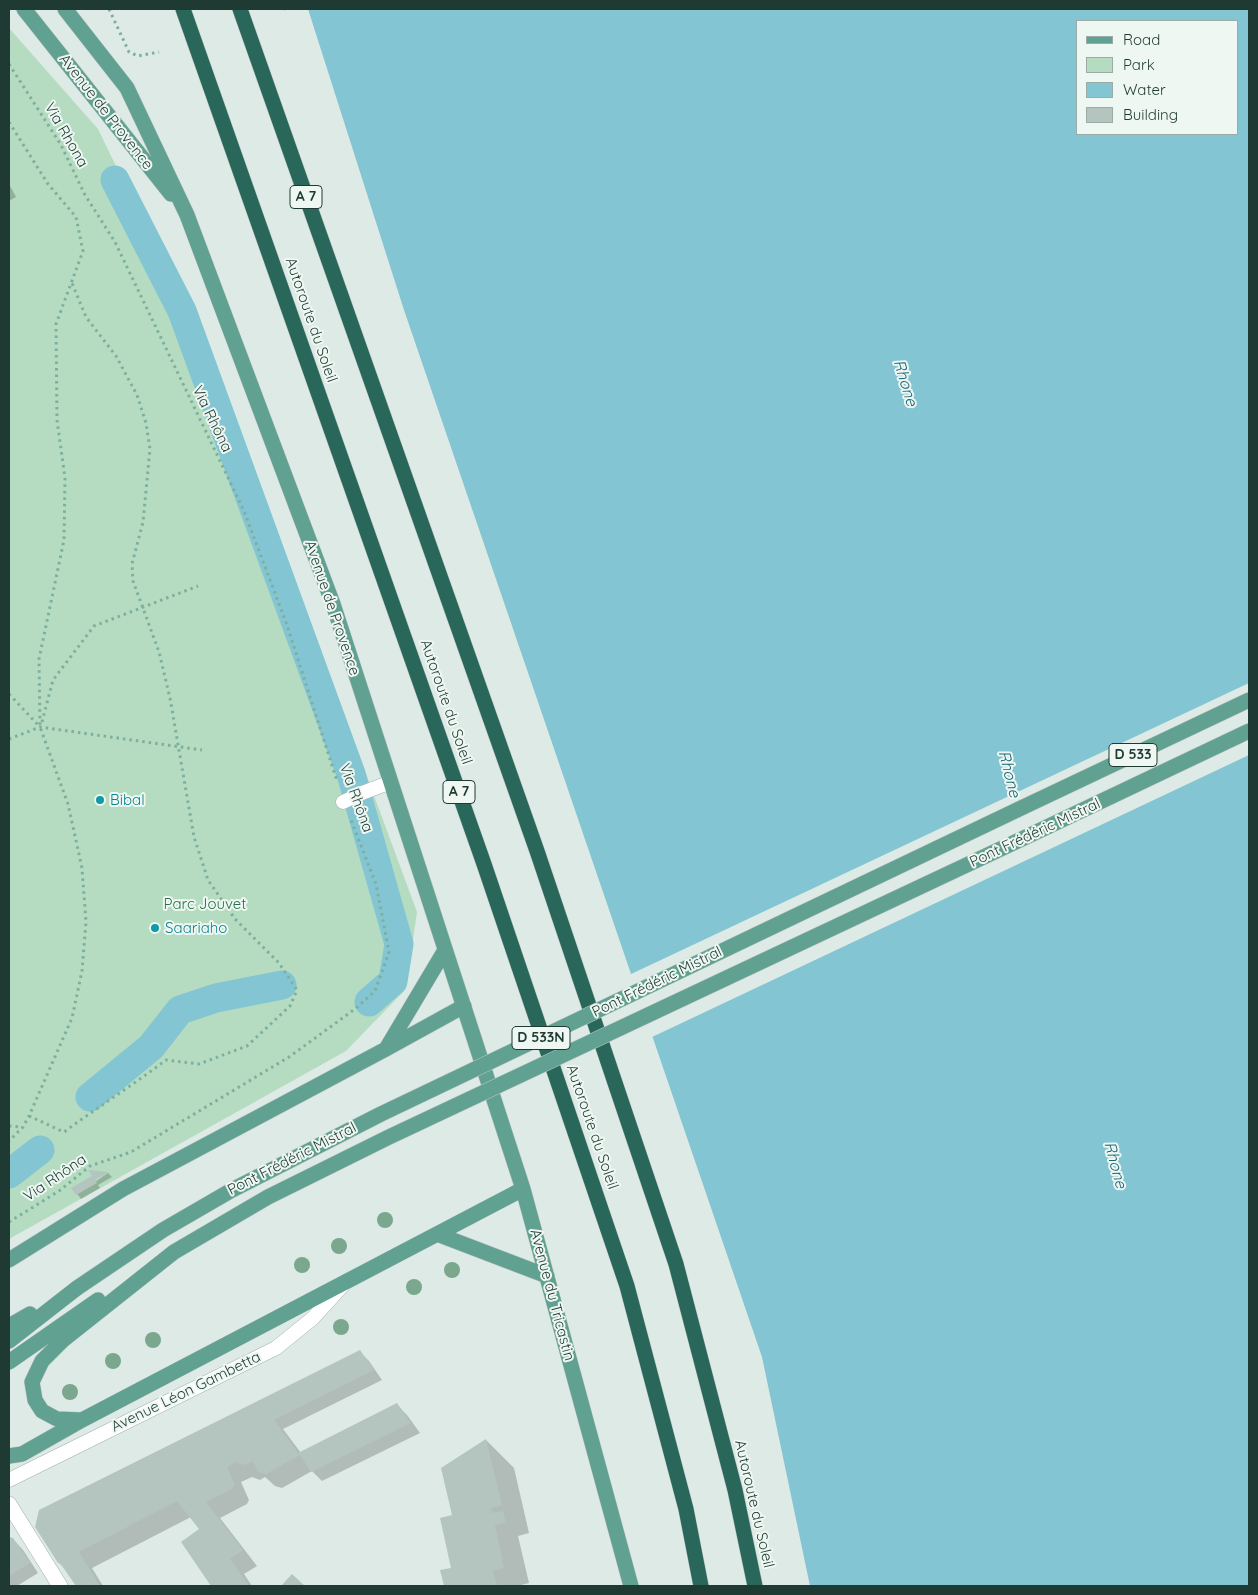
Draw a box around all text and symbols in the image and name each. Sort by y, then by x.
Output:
legend [1076,20,1238,135]
text: Road [1123,30,1160,49]
street label: Avenue de Provence [55,51,157,173]
text: Park [1123,55,1155,74]
text: Water [1123,80,1166,99]
street label: Via Rhona [40,99,92,171]
text: Building [1123,105,1178,124]
road number: A 7 [290,186,322,208]
street label: Autoroute du Soleil [281,255,341,385]
water label: Rhone [889,357,921,409]
street label: Via Rhôna [188,383,236,455]
street label: Avenue de Provence [300,538,364,678]
street label: Autoroute du Soleil [416,637,476,767]
road number: D 533 [1109,744,1157,766]
water label: Rhone [994,749,1024,799]
street label: Via Rhôna [335,761,377,835]
road number: A 7 [443,780,475,804]
place label: Bibal [110,791,145,809]
marker: Bibal [94,794,106,806]
street label: Pont Frédéric Mistral [967,795,1103,871]
park label: Parc Jouvet [164,895,246,913]
place label: Saariaho [165,919,227,937]
marker: Saariaho [149,922,161,934]
street label: Pont Frédéric Mistral [589,943,725,1021]
road number: D 533N [512,1026,570,1050]
street label: Autoroute du Soleil [562,1062,622,1192]
street label: Pont Frédéric Mistral [225,1119,359,1199]
water label: Rhone [1100,1139,1130,1191]
street label: Via Rhôna [20,1150,90,1206]
street label: Avenue du Tricastin [526,1227,578,1363]
street label: Avenue Léon Gambetta [108,1348,264,1436]
street label: Autoroute du Soleil [731,1438,777,1570]

